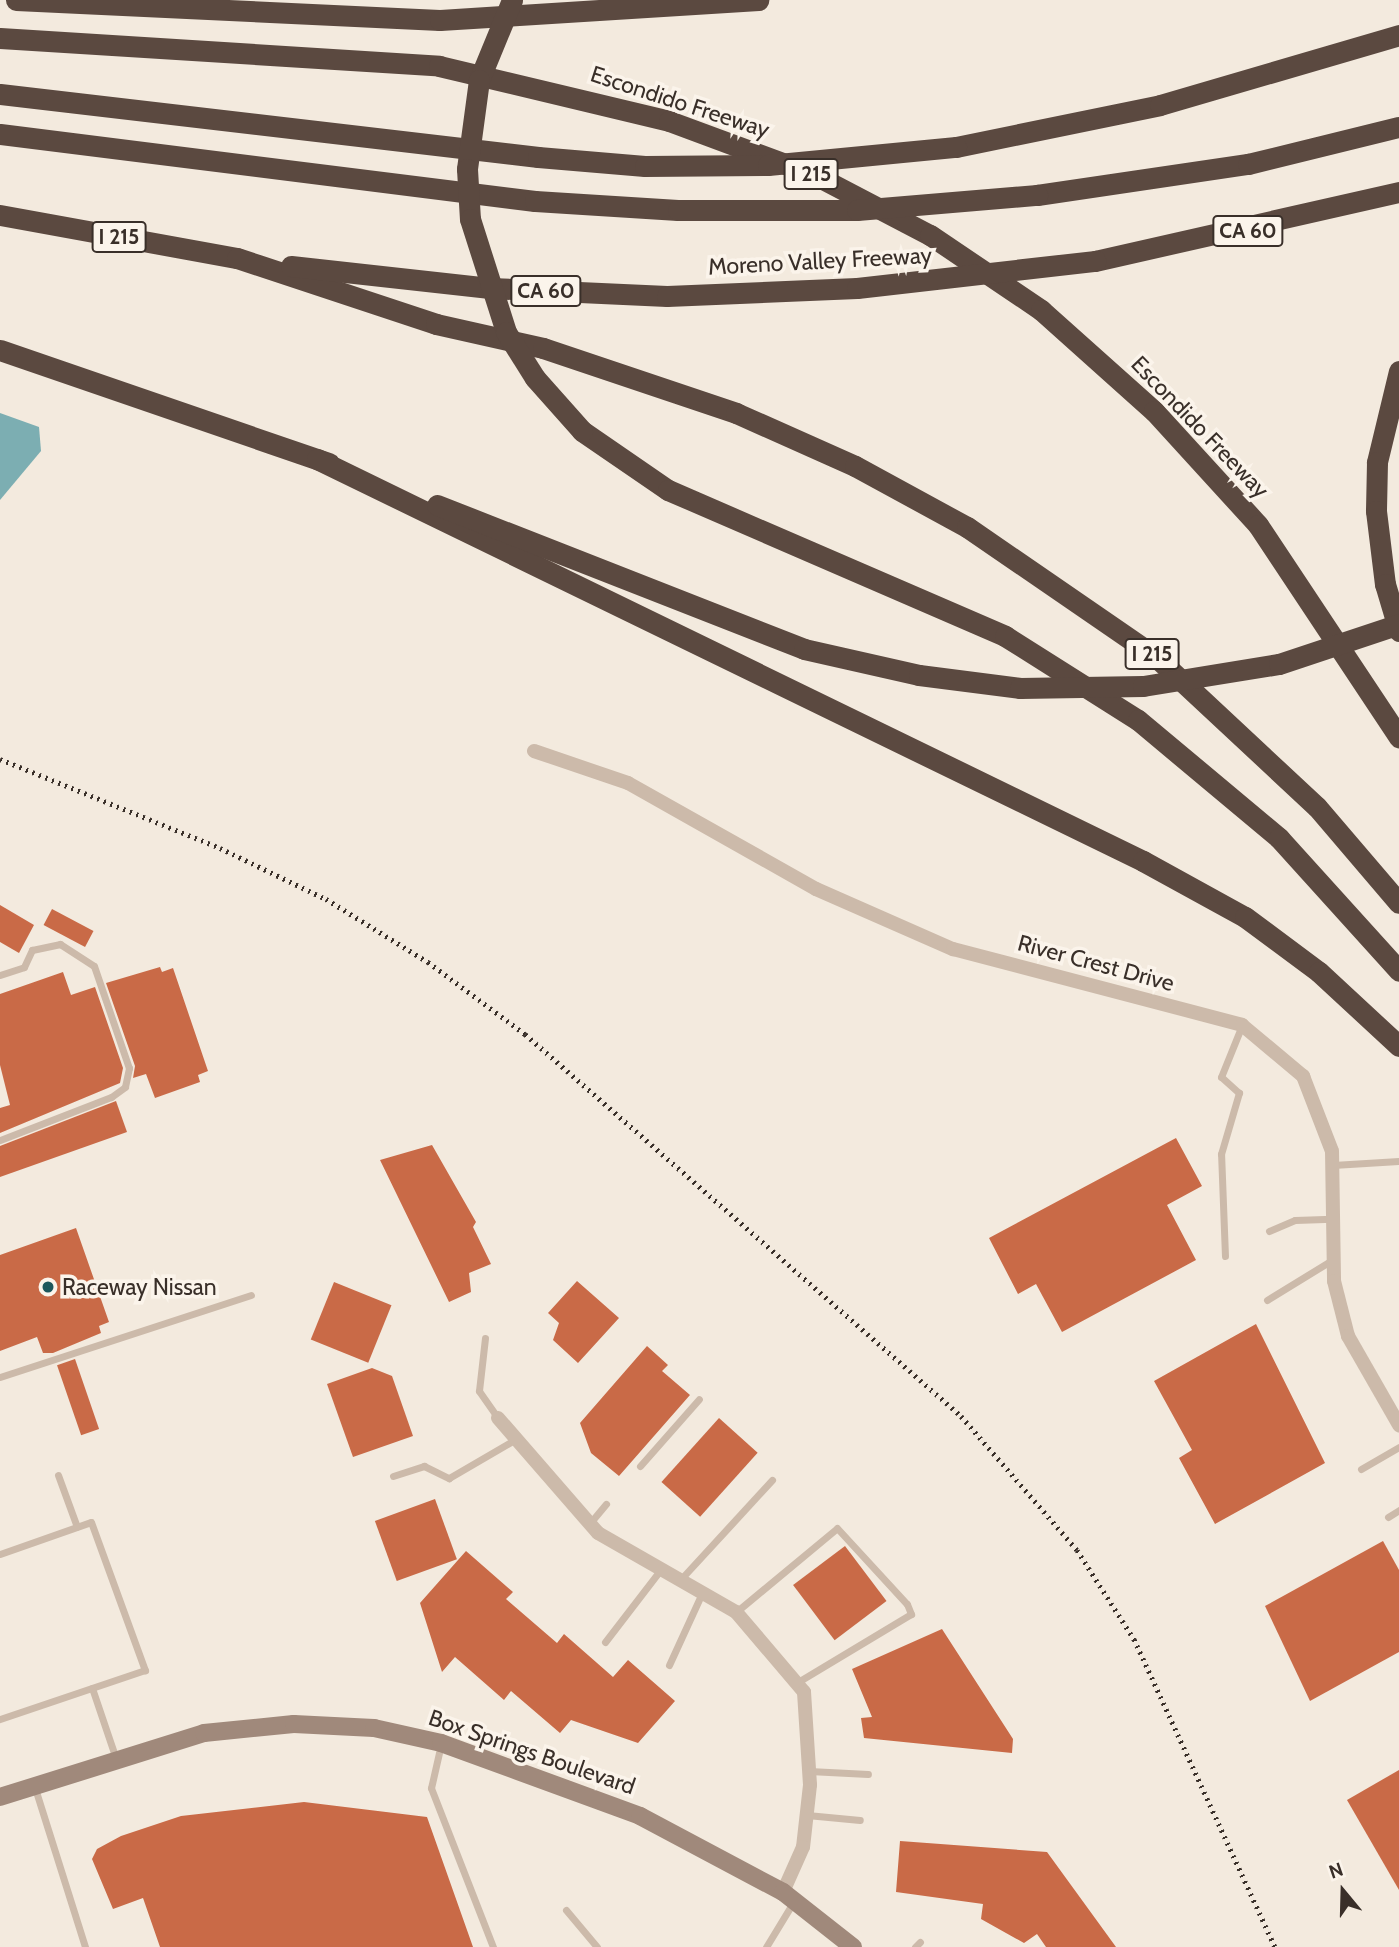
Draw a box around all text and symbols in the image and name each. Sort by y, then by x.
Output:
street label: Escondido Freeway [587,60,773,144]
road number: I 215 [783,156,839,192]
road number: CA 60 [1211,214,1285,248]
road number: I 215 [91,219,147,254]
street label: Moreno Valley Freeway [707,241,933,281]
road number: CA 60 [509,274,583,308]
street label: Escondido Freeway [1125,350,1275,504]
road number: I 215 [1124,636,1180,672]
street label: River Crest Drive [1015,929,1177,997]
place label: Raceway Nissan [62,1273,217,1301]
marker: Raceway Nissan [40,1279,56,1295]
street label: Box Springs Boulevard [425,1704,639,1800]
north arrow [1308,1856,1378,1926]
text: N [1326,1858,1346,1884]

